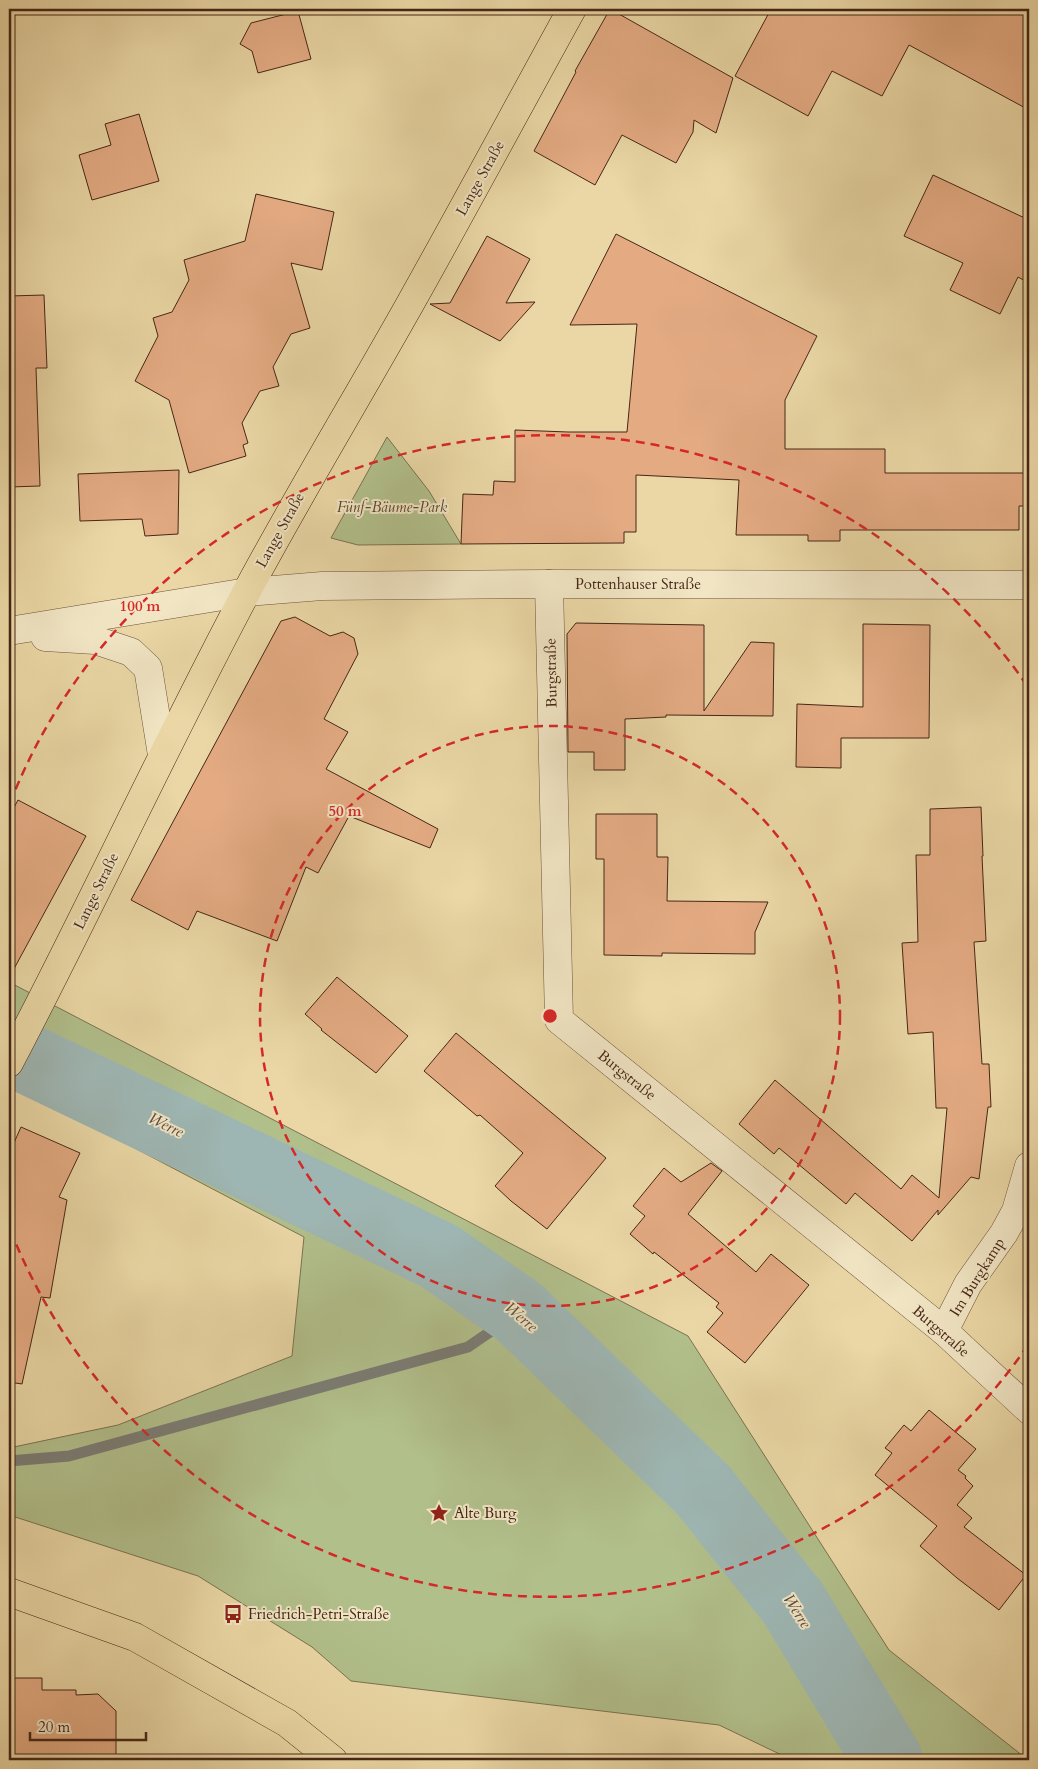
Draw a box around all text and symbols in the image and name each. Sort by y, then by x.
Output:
street label: Lange Straße [451,137,509,219]
street label: Lange Straße [251,489,309,571]
park label: Fünf-Bäume-Park [337,497,448,517]
street label: Pottenhauser Straße [575,574,701,594]
text: 100 m [120,596,161,616]
street label: Burgstraße [540,638,562,708]
text: 50 m [328,801,362,821]
street label: Lange Straße [69,849,123,933]
centre of rings [541,1007,559,1025]
street label: Burgstraße [594,1045,661,1105]
water label: Werre [145,1107,188,1143]
street label: Im Burgkamp [945,1234,1009,1320]
water label: Werre [500,1297,543,1338]
street label: Burgstraße [908,1301,974,1362]
place icon: Alte Burg [428,1502,450,1524]
place label: Alte Burg [454,1503,517,1523]
water label: Werre [778,1590,817,1633]
bus stop icon: Friedrich-Petri-Straße [222,1603,244,1625]
place label: Friedrich-Petri-Straße [248,1604,389,1624]
scale bar [30,1709,146,1741]
text: 20 m [38,1717,70,1737]

